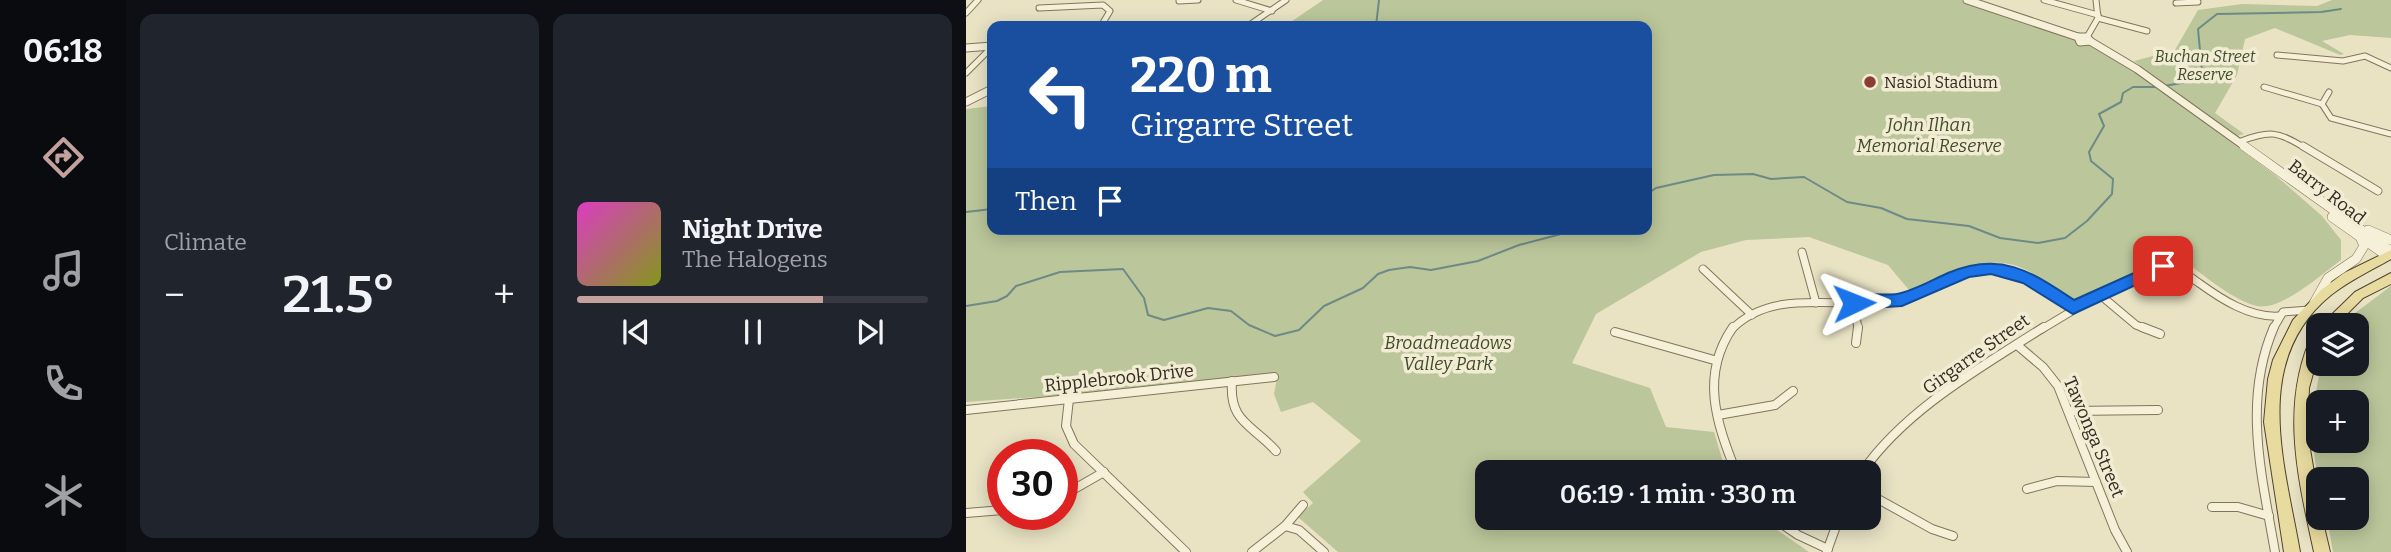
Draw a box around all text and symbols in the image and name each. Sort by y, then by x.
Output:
text: 06:18 [23,32,103,70]
text: 220 m [1130,46,1272,105]
park label: Buchan Street Reserve [2154,47,2256,84]
icon: left [1015,49,1106,140]
place label: Nasiol Stadium [1884,73,1998,92]
marker: Nasiol Stadium [1862,74,1878,90]
text: Girgarre Street [1130,106,1353,144]
park label: John Ilhan Memorial Reserve [1856,114,2002,157]
icon: directions [39,133,88,182]
street label: Barry Road [2284,155,2370,229]
icon: arrive [1091,182,1129,220]
text: Then [1015,186,1077,217]
text: Night Drive [682,214,823,245]
text: Climate [164,228,247,256]
pin [2133,236,2193,296]
text: The Halogens [682,245,828,273]
icon: music [39,246,88,295]
icon: arrive [2144,247,2182,285]
text: 21.5° [282,263,396,326]
position arrow [1817,266,1891,340]
text: − [164,272,185,318]
text: + [493,272,515,318]
street label: Girgarre Street [1918,309,2034,399]
icon: previous [617,313,655,351]
icon: pause [734,313,772,351]
icon: next [851,313,889,351]
map controls [2306,313,2369,530]
button: layers [2306,313,2369,376]
park label: Broadmeadows Valley Park [1384,332,1512,375]
icon: phone [39,359,88,408]
street label: Ripplebrook Drive [1043,359,1195,397]
street label: Tawonga Street [2059,373,2129,501]
button: + [2306,390,2369,453]
speed limit sign: 30 [987,439,1078,530]
button: − [2306,467,2369,530]
icon: climate [39,471,88,520]
text: 06:19 · 1 min · 330 m [1560,479,1796,510]

